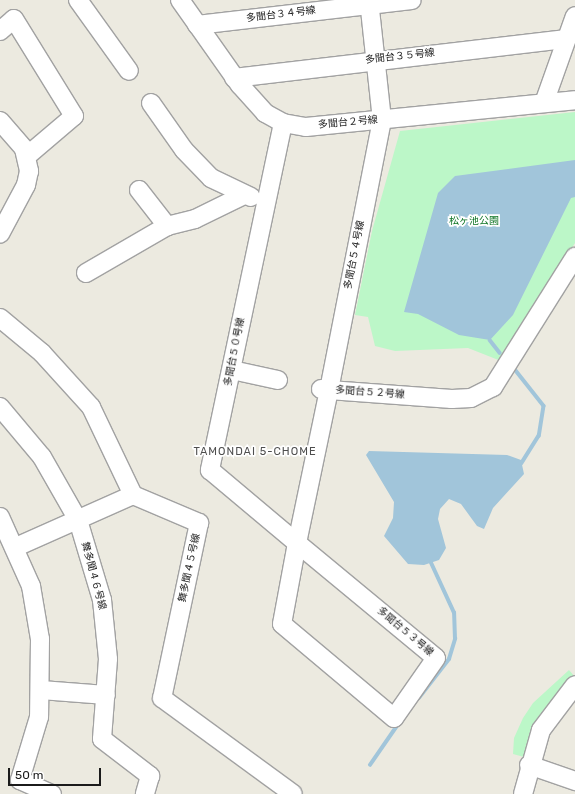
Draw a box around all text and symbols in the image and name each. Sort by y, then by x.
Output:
street label: 多聞台３４号線 [246,5,316,25]
street label: 多聞台３５号線 [365,47,435,67]
street label: 多聞台２号線 [318,114,378,132]
park label: 松ヶ池公園 [449,216,499,228]
street label: 多聞台５４号線 [342,219,368,291]
street label: 多聞台５０号線 [222,316,248,388]
street label: 多聞台５２号線 [335,385,405,401]
district label: TAMONDAI 5-CHOME [193,445,317,459]
street label: 舞多聞４５号線 [177,533,203,603]
street label: 舞多聞４６号線 [78,541,108,611]
street label: 多聞台５３号線 [374,605,436,659]
scale bar [10,760,103,786]
text: 50 m [15,768,43,782]

